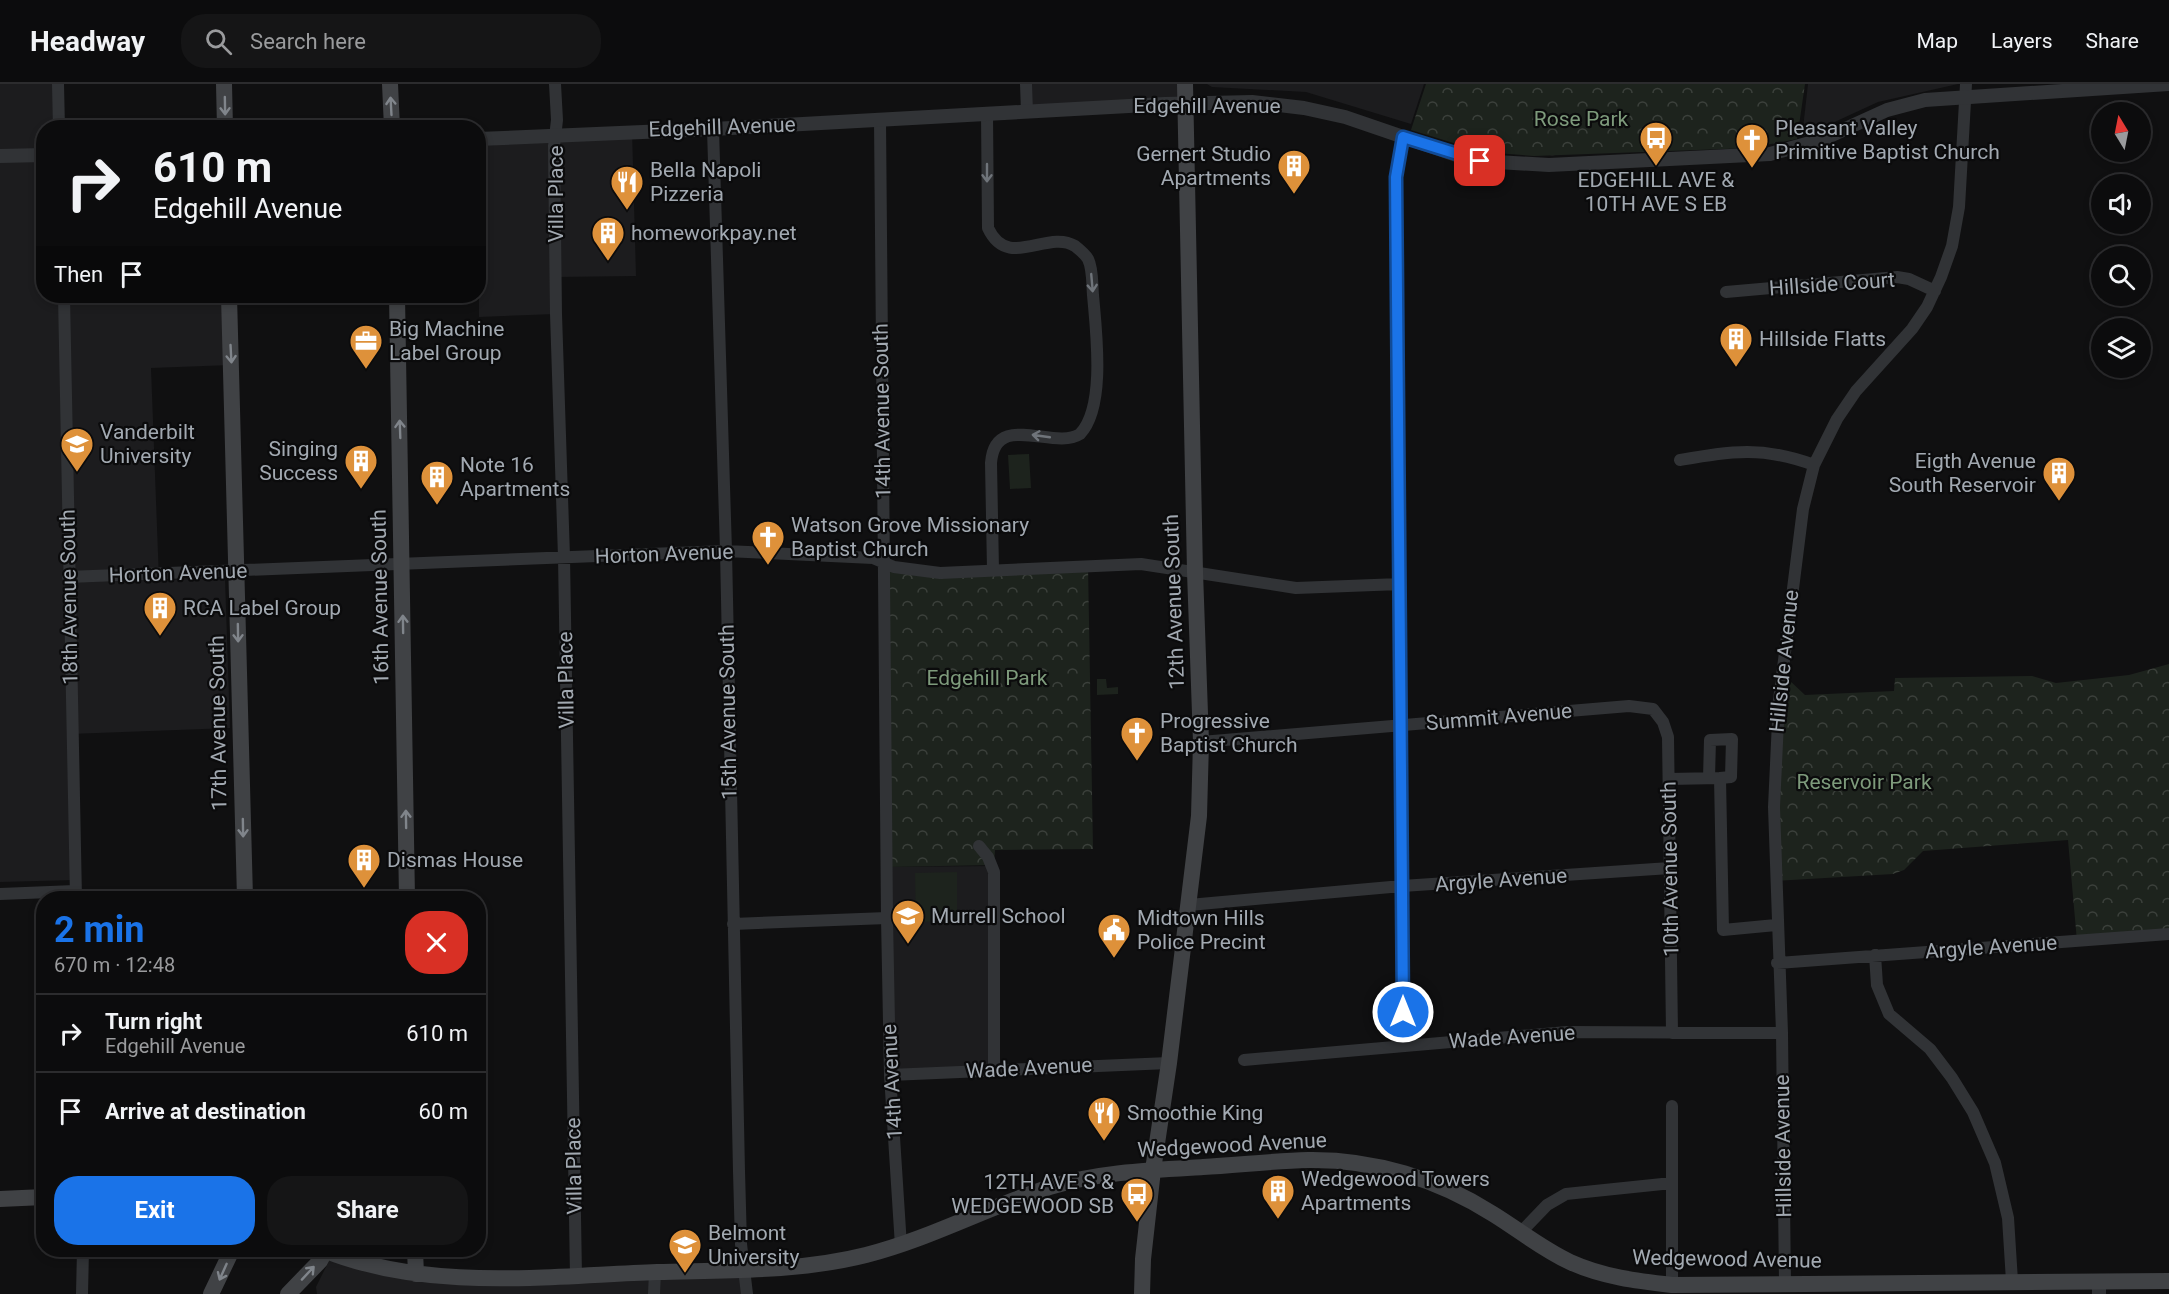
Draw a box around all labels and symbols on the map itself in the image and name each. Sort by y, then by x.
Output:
street label: Edgehill Avenue [1133,94,1281,118]
one-way arrow [219,95,231,115]
one-way arrow [386,96,397,116]
north arrow [2091,102,2151,162]
park label: Rose Park [1534,107,1629,131]
street label: Edgehill Avenue [648,112,796,142]
place label: Pleasant Valley Primitive Baptist Church [1775,116,2000,164]
bus stop icon: EDGEHILL AVE & 10TH AVE S EB [1638,120,1674,167]
church icon: Pleasant Valley Primitive Baptist Church [1734,122,1770,169]
pin [1454,135,1505,186]
place label: Gernert Studio Apartments [1136,142,1271,190]
street label: Villa Place [544,145,568,243]
building icon: Gernert Studio Apartments [1276,148,1312,195]
place label: Bella Napoli Pizzeria [650,158,761,206]
one-way arrow [981,162,993,182]
restaurant icon: Bella Napoli Pizzeria [609,164,645,211]
place label: EDGEHILL AVE & 10TH AVE S EB [1578,168,1734,216]
building icon: homeworkpay.net [590,215,626,262]
place label: homeworkpay.net [631,221,797,245]
street label: Hillside Court [1768,268,1896,300]
one-way arrow [1087,273,1098,293]
place label: Big Machine Label Group [389,317,504,365]
building icon: Hillside Flatts [1718,321,1754,368]
office icon: Big Machine Label Group [348,323,384,370]
street label: 14th Avenue South [868,323,896,499]
place label: Hillside Flatts [1759,327,1886,351]
one-way arrow [225,343,236,363]
place label: Vanderbilt University [100,420,195,468]
one-way arrow [395,420,406,440]
school or university icon: Vanderbilt University [59,426,95,473]
one-way arrow [1031,431,1051,442]
place label: Singing Success [259,437,338,485]
building icon: Singing Success [343,443,379,490]
place label: Eigth Avenue South Reservoir [1889,449,2036,497]
place label: Note 16 Apartments [460,453,570,501]
building icon: Eigth Avenue South Reservoir [2041,455,2077,502]
building icon: Note 16 Apartments [419,459,455,506]
street label: 18th Avenue South [55,509,83,685]
street label: 16th Avenue South [366,509,394,685]
place label: Watson Grove Missionary Baptist Church [791,513,1029,561]
street label: 12th Avenue South [1159,514,1189,690]
church icon: Watson Grove Missionary Baptist Church [750,519,786,566]
street label: Horton Avenue [594,540,734,568]
street label: Horton Avenue [108,559,248,587]
street label: Hillside Avenue [1765,589,1803,733]
building icon: RCA Label Group [142,590,178,637]
place label: RCA Label Group [183,596,341,620]
one-way arrow [397,615,409,635]
one-way arrow [233,622,244,642]
street label: 15th Avenue South [714,624,742,800]
street label: Villa Place [553,631,579,729]
street label: 17th Avenue South [204,635,232,811]
park label: Edgehill Park [927,666,1048,690]
street label: Summit Avenue [1425,699,1573,735]
place label: Progressive Baptist Church [1160,709,1297,757]
church icon: Progressive Baptist Church [1119,715,1155,762]
park label: Reservoir Park [1796,770,1932,794]
street label: 10th Avenue South [1656,781,1684,957]
one-way arrow [400,810,412,830]
one-way arrow [237,817,249,837]
building icon: Dismas House [346,842,382,889]
place label: Dismas House [387,848,523,872]
street label: Argyle Avenue [1434,863,1568,897]
school or university icon: Murrell School [890,898,926,945]
place label: Murrell School [931,904,1066,928]
place label: Midtown Hills Police Precint [1137,906,1266,954]
public building icon: Midtown Hills Police Precint [1096,912,1132,959]
street label: Argyle Avenue [1924,930,2058,964]
position arrow [1371,980,1435,1044]
street label: Wade Avenue [1448,1021,1576,1053]
street label: 14th Avenue [877,1023,907,1141]
street label: Wade Avenue [965,1053,1093,1083]
street label: Hillside Avenue [1770,1074,1796,1218]
restaurant icon: Smoothie King [1086,1095,1122,1142]
place label: Smoothie King [1127,1101,1263,1125]
street label: Villa Place [561,1117,587,1215]
street label: Wedgewood Avenue [1137,1128,1327,1162]
place label: Wedgewood Towers Apartments [1301,1167,1490,1215]
place label: 12TH AVE S & WEDGEWOOD SB [951,1170,1114,1218]
building icon: Wedgewood Towers Apartments [1260,1173,1296,1220]
bus stop icon: 12TH AVE S & WEDGEWOOD SB [1119,1176,1155,1223]
place label: Belmont University [708,1221,799,1269]
school or university icon: Belmont University [667,1227,703,1274]
street label: Wedgewood Avenue [1632,1245,1822,1273]
one-way arrow [216,1263,228,1281]
one-way arrow [301,1266,315,1281]

